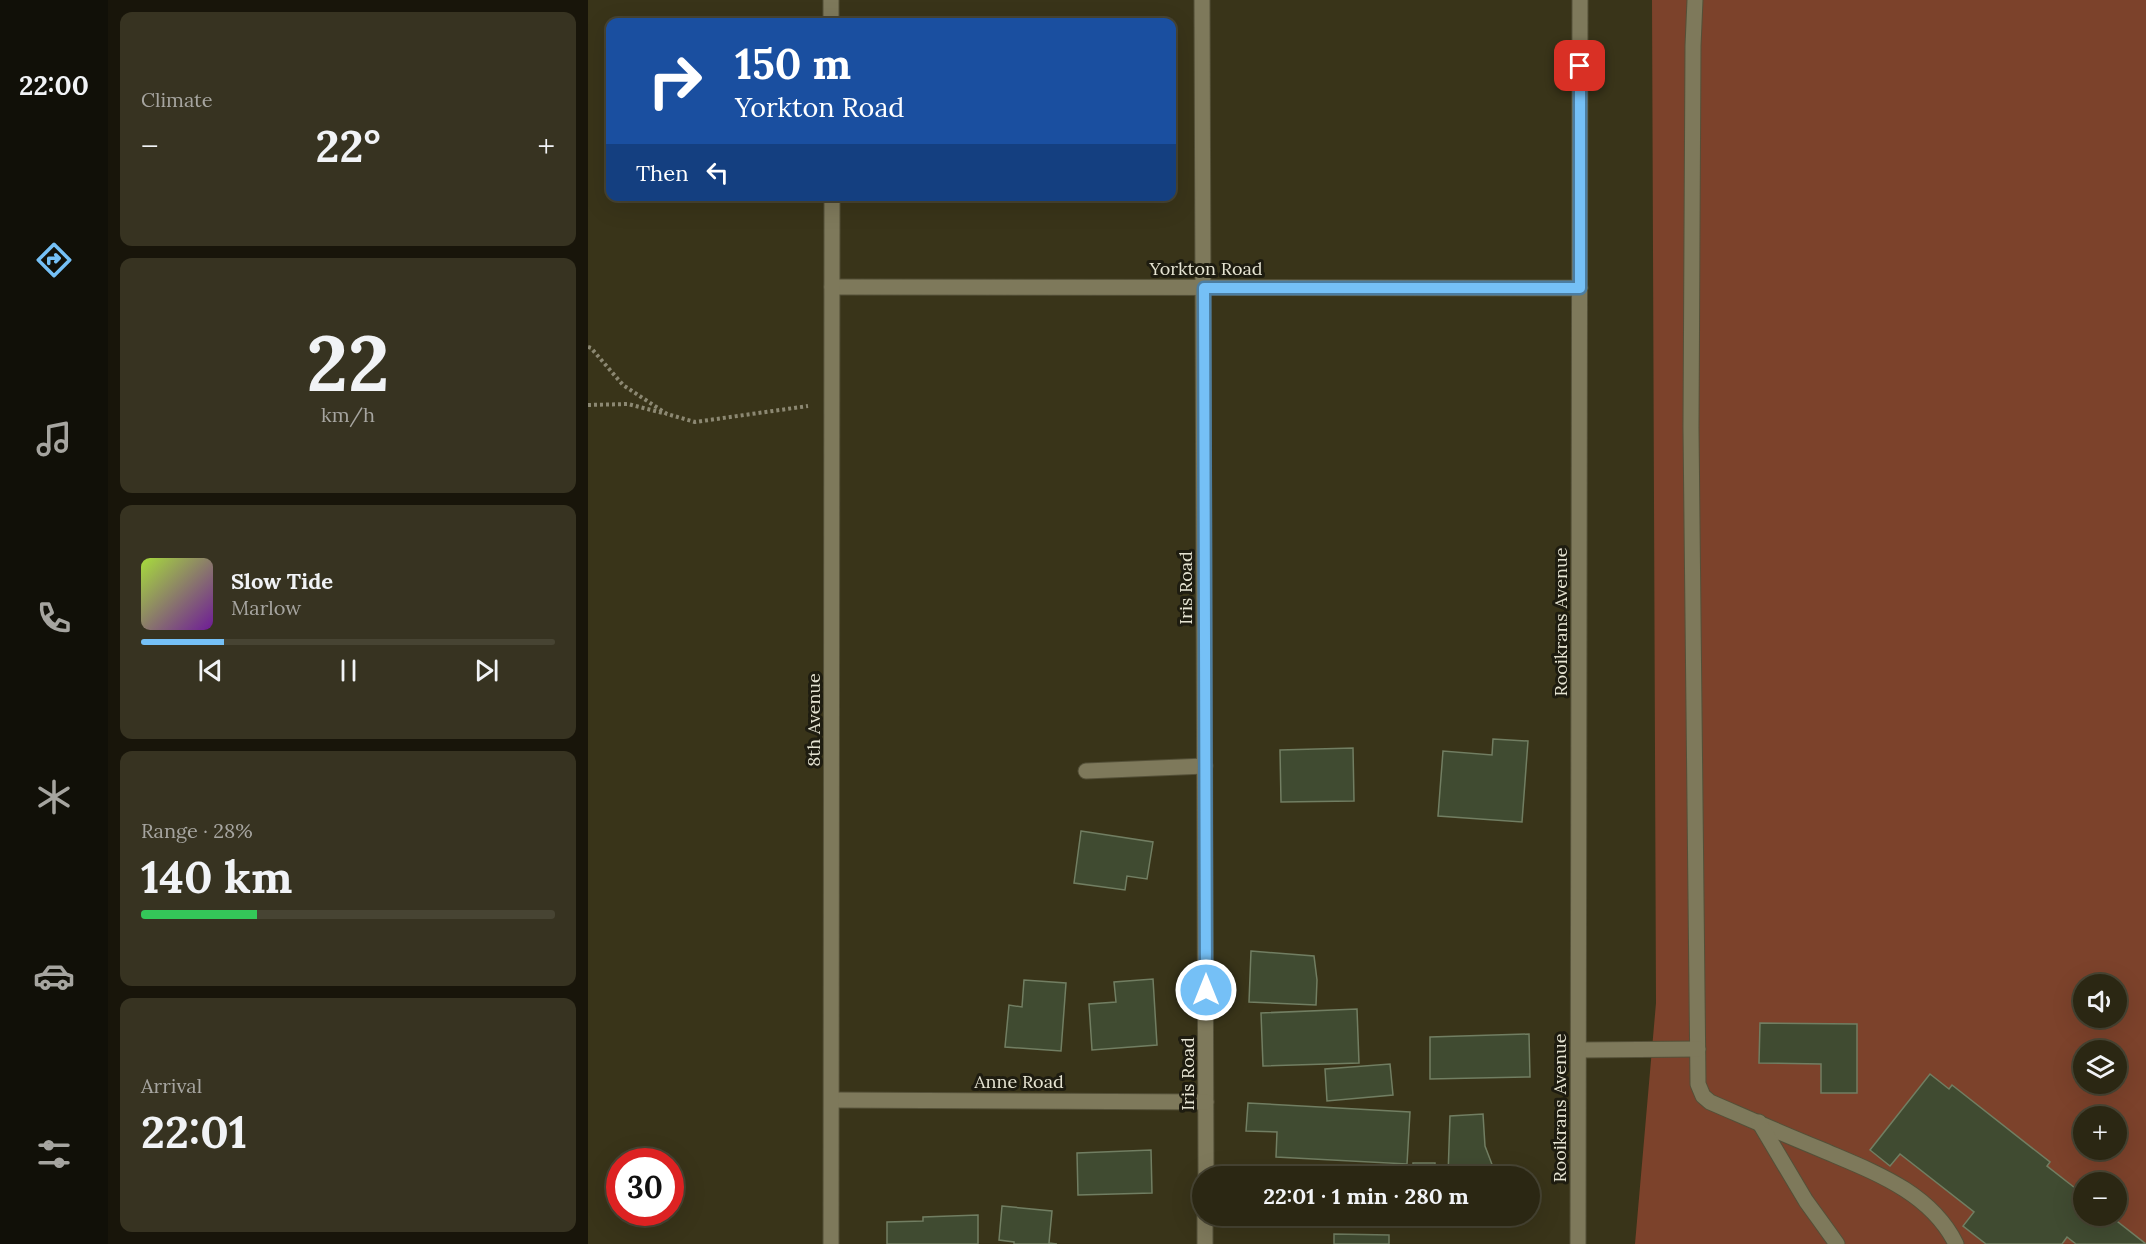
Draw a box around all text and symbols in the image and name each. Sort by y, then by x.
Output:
text: 150 m [735,37,851,91]
pin [1554,40,1605,91]
icon: right [636,42,714,120]
icon: arrive [1563,49,1596,82]
text: 22:00 [19,68,89,102]
text: Climate [141,87,213,112]
text: Yorkton Road [735,90,904,124]
text: 22° [315,117,381,174]
text: − [141,125,159,167]
text: + [537,125,555,167]
icon: left [701,156,734,189]
text: Then [636,159,689,187]
icon: directions [33,239,75,281]
street label: Yorkton Road [1149,257,1263,280]
text: 22 [306,313,390,412]
text: km/h [321,402,375,427]
icon: music [33,418,75,460]
street label: Rooikrans Avenue [1549,547,1572,697]
street label: Iris Road [1174,551,1197,625]
text: Slow Tide [231,567,333,595]
text: Marlow [231,595,301,620]
icon: phone [33,597,75,639]
icon: previous [194,654,227,687]
icon: pause [332,654,365,687]
icon: next [470,654,503,687]
street label: 8th Avenue [802,673,825,767]
icon: climate [33,776,75,818]
text: Range · 28% [141,818,253,843]
text: 140 km [141,848,292,905]
icon: car [33,955,75,997]
position arrow [1174,958,1238,1022]
map controls [2073,974,2127,1226]
button: sound [2073,974,2127,1028]
street label: Rooikrans Avenue [1548,1033,1571,1183]
street label: Iris Road [1176,1037,1199,1111]
button: layers [2073,1040,2127,1094]
street label: Anne Road [973,1070,1064,1093]
text: Arrival [141,1073,202,1098]
text: 22:01 [141,1103,247,1160]
button: + [2073,1106,2127,1160]
icon: filters [33,1133,75,1175]
speed limit sign: 30 [606,1148,684,1226]
button: − [2073,1172,2127,1226]
text: 22:01 · 1 min · 280 m [1263,1182,1469,1210]

